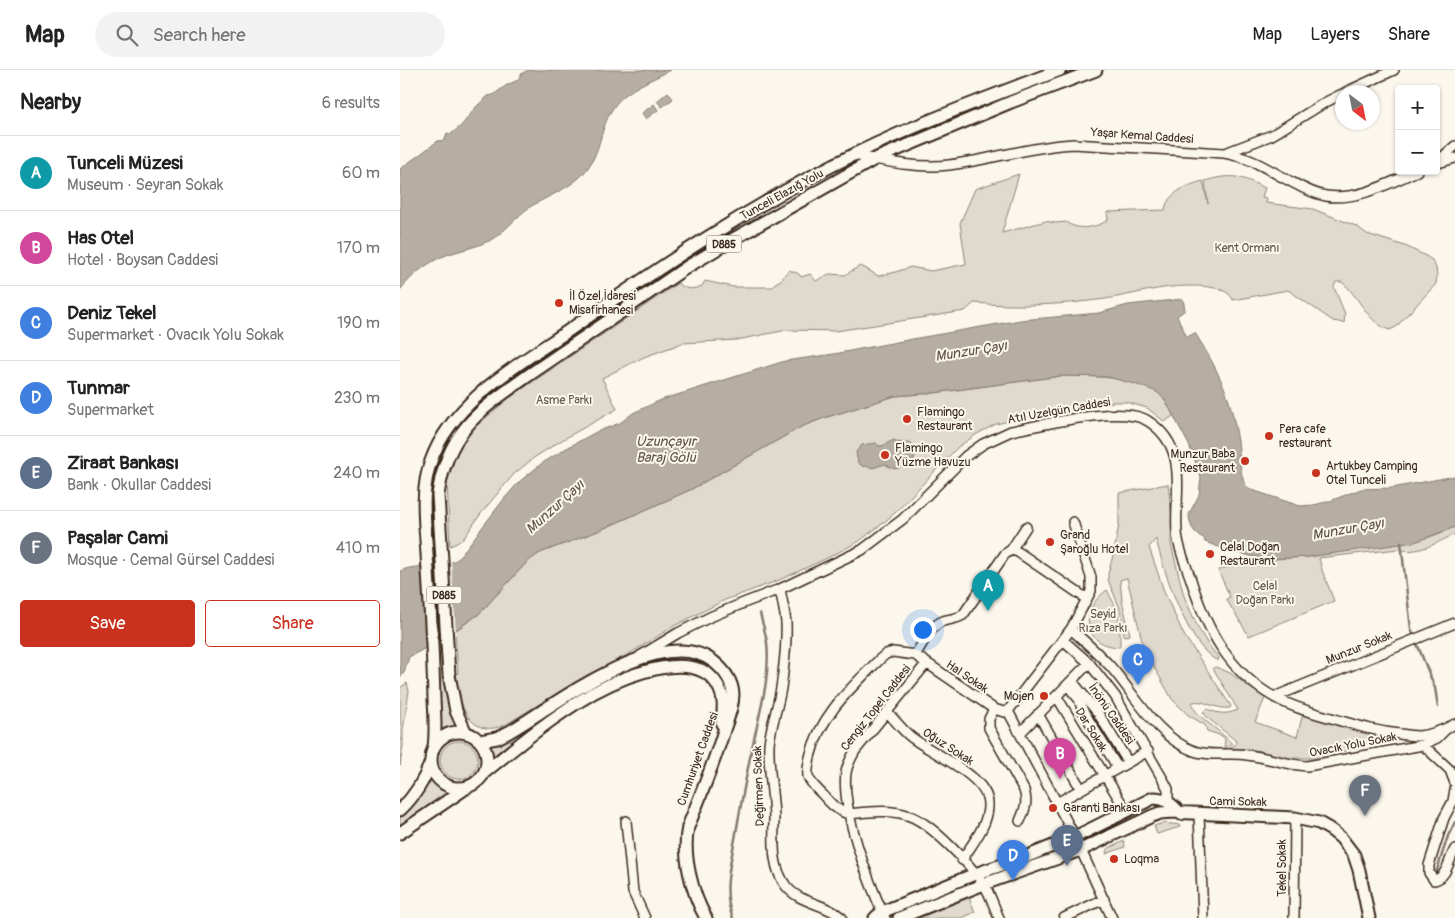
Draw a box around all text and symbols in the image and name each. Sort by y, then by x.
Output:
search box [95,12,445,57]
text: Map [25,20,65,49]
icon: search [113,21,141,49]
text: Search here [153,23,246,47]
text: Map [1253,23,1282,46]
text: Layers [1310,23,1360,46]
text: Share [1388,23,1430,46]
north arrow [1335,85,1380,130]
map controls [1395,85,1440,175]
button: + [1395,85,1440,130]
text: Nearby [20,89,81,116]
text: 6 results [322,93,380,113]
street label: Yaşar Kemal Caddesi [1089,125,1194,147]
button: − [1395,130,1440,175]
text: Tunceli Müzesi [67,151,183,175]
text: A [31,163,41,183]
text: 60 m [342,163,380,183]
street label: Tunceli Elazığ Yolu [738,166,826,224]
text: Museum · Seyran Sokak [67,175,223,195]
text: Has Otel [67,226,134,250]
road number: D885 [706,235,742,252]
text: B [31,238,41,258]
text: 170 m [337,238,380,258]
park label: Kent Ormanı [1215,241,1279,256]
text: Hotel · Boysan Caddesi [67,250,218,270]
place label: İl Özel İdaresi Misafirhanesi [569,288,636,318]
marker: İl Özel İdaresi Misafirhanesi [553,297,565,309]
text: Deniz Tekel [67,301,157,325]
text: C [31,313,41,333]
text: 190 m [337,313,380,333]
text: Supermarket · Ovacık Yolu Sokak [67,325,284,345]
water label: Munzur Çayı [934,337,1009,365]
text: Tunmar [67,376,130,400]
text: D [31,388,41,408]
text: 230 m [334,388,380,408]
park label: Asme Parkı [536,393,592,408]
street label: Atıl Uzelgün Caddesi [1006,395,1112,427]
text: Supermarket [67,400,154,420]
place label: Flamingo Restaurant [917,405,973,434]
marker: Flamingo Restaurant [901,413,913,425]
place label: Pera cafe restaurant [1279,422,1332,451]
marker: Pera cafe restaurant [1263,430,1275,442]
water label: Uzunçayır Baraj Gölü [636,433,698,466]
place label: Flamingo Yüzme Havuzu [894,441,971,470]
place label: Munzur Baba Restaurant [1171,447,1235,476]
marker: Flamingo Yüzme Havuzu [879,449,891,461]
text: Ziraat Bankası [67,451,179,475]
marker: Munzur Baba Restaurant [1239,455,1251,467]
place label: Artukbey Camping Otel Tunceli [1326,459,1418,488]
text: E [32,463,40,483]
text: 240 m [333,463,380,483]
marker: Artukbey Camping Otel Tunceli [1310,467,1322,479]
text: Bank · Okullar Caddesi [67,475,211,495]
water label: Munzur Çayı [522,476,589,538]
water label: Munzur Çayı [1311,514,1386,544]
text: Paşalar Cami [67,526,168,550]
place label: Grand Şaroğlu Hotel [1060,528,1129,557]
marker: Grand Şaroğlu Hotel [1044,536,1056,548]
text: F [31,538,41,558]
text: 410 m [336,538,380,558]
place label: Celal Doğan Restaurant [1220,540,1280,569]
marker: Celal Doğan Restaurant [1204,548,1216,560]
text: Mosque · Cemal Gürsel Caddesi [67,550,274,570]
pin: A [972,570,1004,611]
park label: Celal Doğan Parkı [1235,579,1295,608]
road number: D885 [427,586,462,604]
button: Save [20,600,195,647]
button: Share [205,600,380,647]
park label: Seyid Rıza Parkı [1079,607,1127,636]
your location [910,617,936,643]
street label: Munzur Sokak [1324,628,1394,668]
pin: C [1122,644,1154,685]
street label: Hal Sokak [943,657,991,697]
street label: Cengiz Topel Caddesi [838,662,914,754]
street label: İnönü Caddesi [1085,680,1138,747]
place label: Mojen [1004,689,1034,704]
marker: Mojen [1038,690,1050,702]
street label: Dar Sokak [1072,705,1110,755]
street label: Cumhuriyet Caddesi [674,710,722,808]
street label: Oğuz Sokak [920,725,976,769]
street label: Ovacık Yolu Sokak [1308,729,1398,761]
pin: B [1044,738,1076,779]
street label: Değirmen Sokak [750,745,768,827]
pin: F [1349,775,1381,816]
street label: Cami Sokak [1209,794,1267,810]
place label: Garanti Bankası [1063,801,1140,816]
marker: Garanti Bankası [1047,802,1059,814]
pin: E [1051,825,1083,866]
street label: Tekel Sokak [1275,839,1290,897]
pin: D [997,840,1029,881]
place label: Loqma [1124,852,1159,867]
marker: Loqma [1108,853,1120,865]

